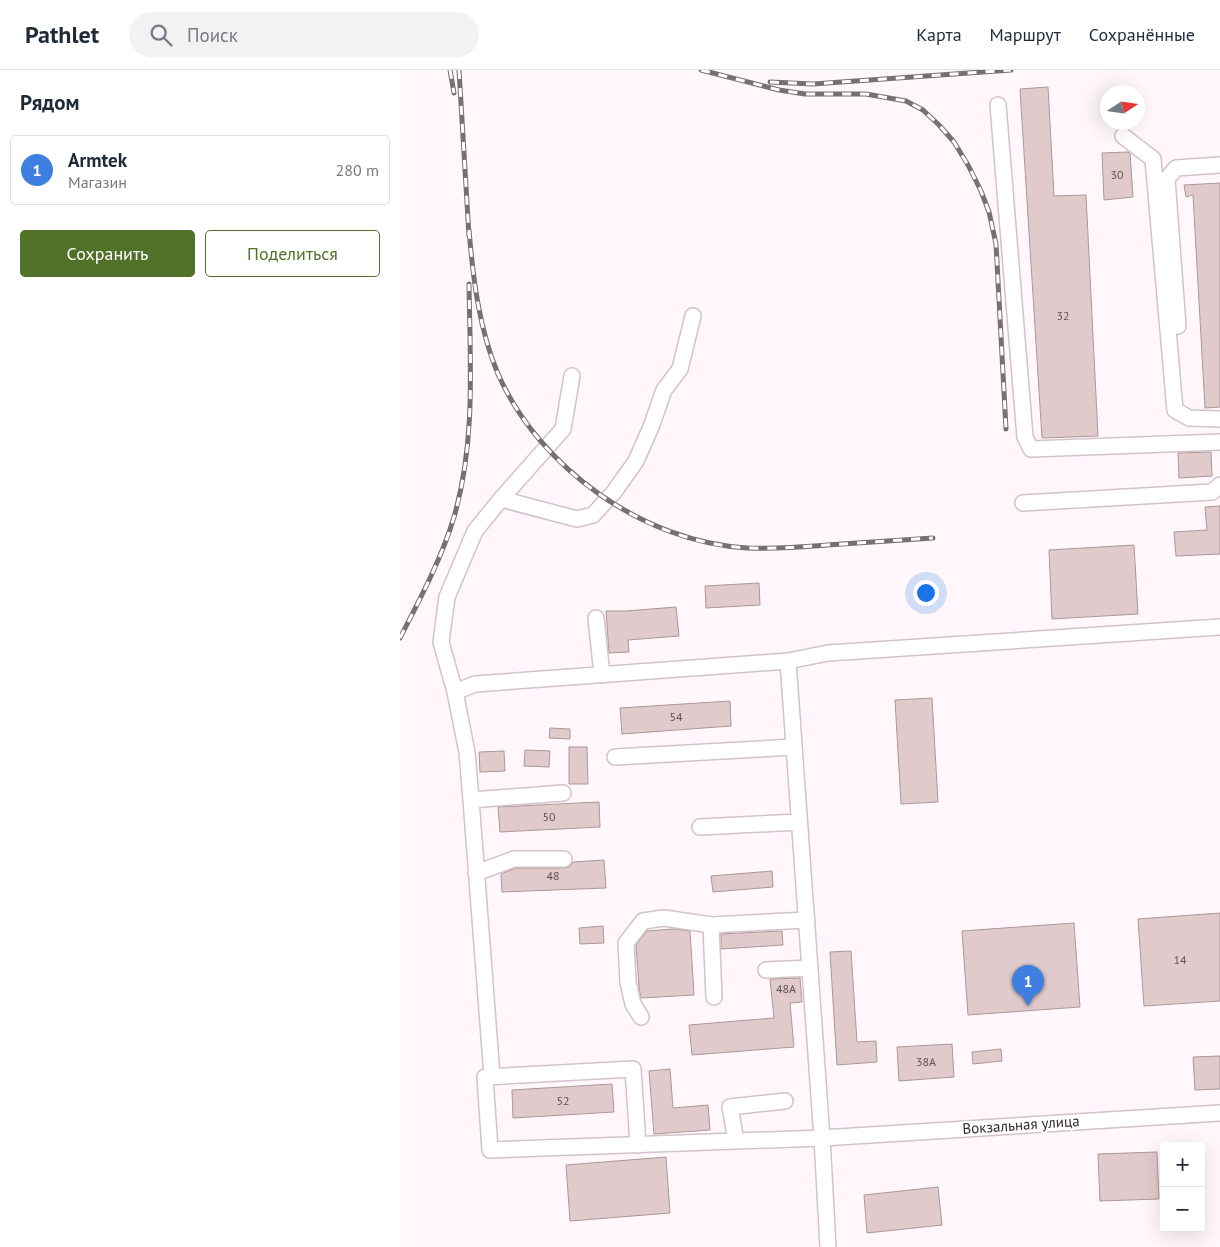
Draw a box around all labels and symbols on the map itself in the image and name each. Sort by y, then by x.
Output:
north arrow [1100,85,1145,130]
house number: 30 [1110,167,1124,182]
house number: 32 [1056,308,1070,323]
your location [913,580,939,606]
house number: 54 [669,709,683,724]
house number: 50 [542,809,556,824]
house number: 48 [546,868,560,883]
house number: 14 [1173,952,1187,967]
pin: 1 [1012,965,1044,1006]
house number: 48А [776,981,796,996]
house number: 38А [916,1054,936,1069]
house number: 52 [556,1093,570,1108]
street label: Вокзальная улица [962,1111,1080,1138]

